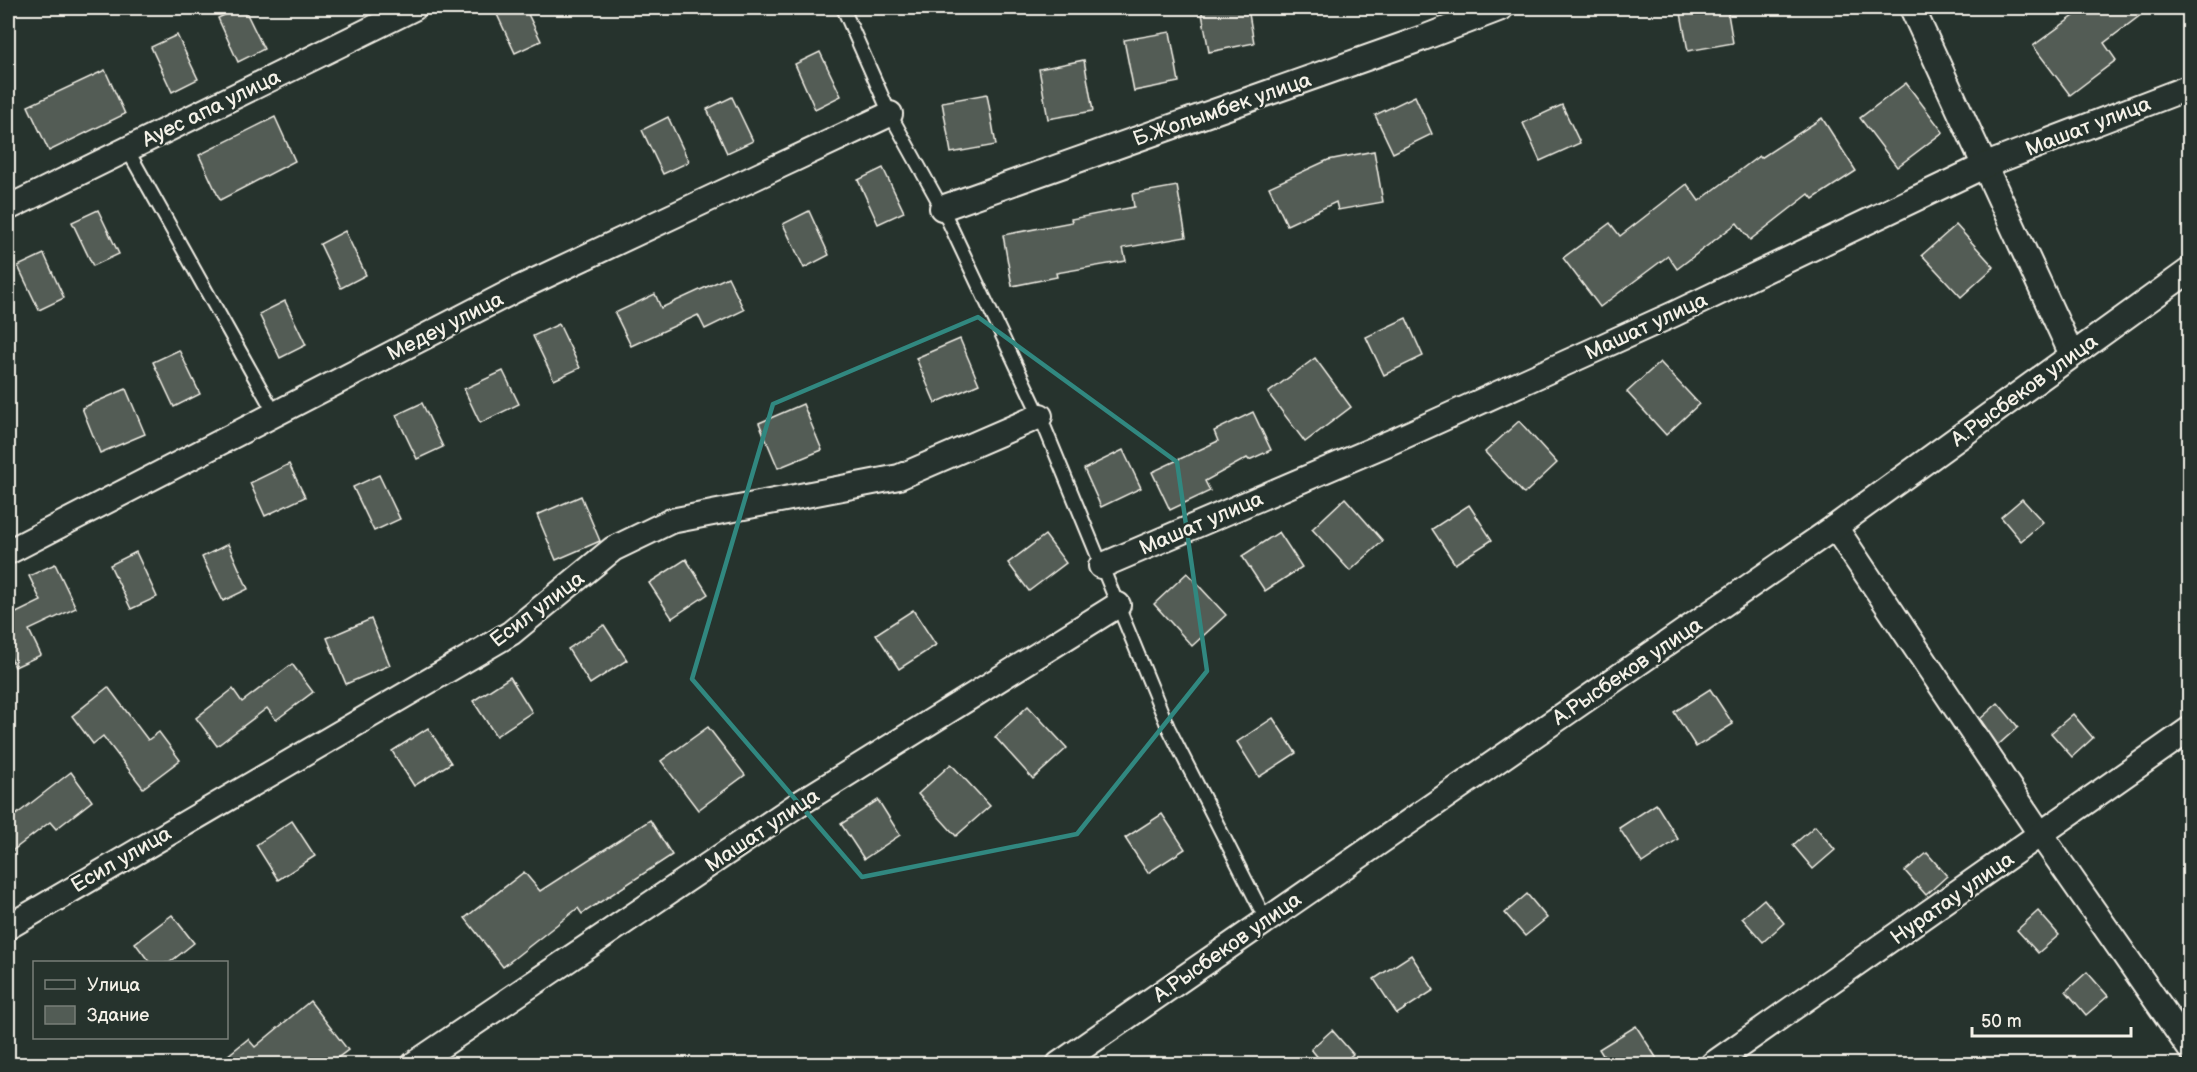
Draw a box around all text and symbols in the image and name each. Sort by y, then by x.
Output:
street label: Ауес апа улица [137,64,285,153]
street label: Б.Жолымбек улица [1130,67,1315,152]
street label: Машат улица [2022,91,2155,162]
street label: Медеу улица [383,286,508,366]
street label: Машат улица [1581,287,1712,366]
street label: А.Рысбеков улица [1945,328,2103,453]
street label: Машат улица [1136,486,1267,561]
street label: Есил улица [485,566,590,653]
street label: А.Рысбеков улица [1547,612,1707,731]
street label: Машат улица [701,783,825,878]
street label: Есил улица [67,820,176,898]
street label: Нуратау улица [1886,846,2019,950]
street label: А.Рысбеков улица [1148,887,1307,1008]
legend [33,961,228,1039]
text: Улица [87,975,141,996]
scale bar [1972,1000,2131,1038]
text: Здание [87,1005,149,1026]
text: 50 m [1981,1011,2022,1032]

